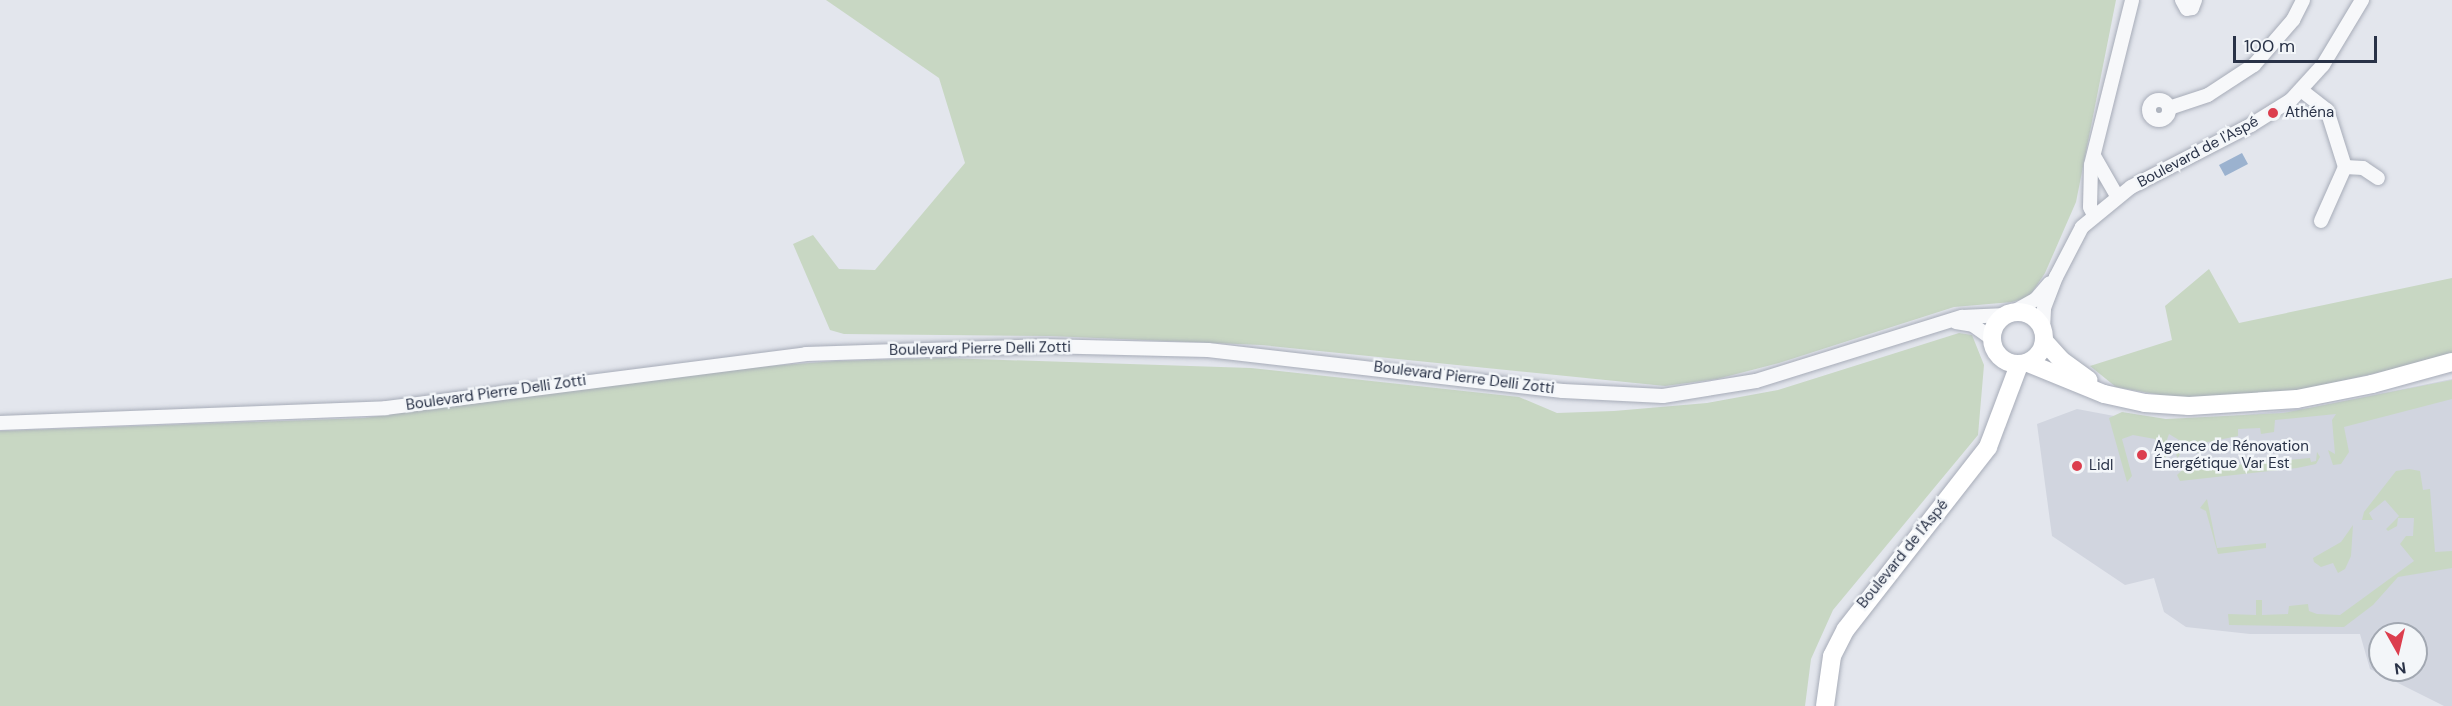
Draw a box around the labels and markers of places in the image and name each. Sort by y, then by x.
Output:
place label: Athéna [2285,104,2334,122]
marker: Athéna [2266,106,2280,120]
place label: Agence de Rénovation Énergétique Var Est [2154,437,2309,472]
marker: Agence de Rénovation Énergétique Var Est [2135,448,2149,462]
place label: Lidl [2089,457,2113,475]
marker: Lidl [2070,459,2084,473]

